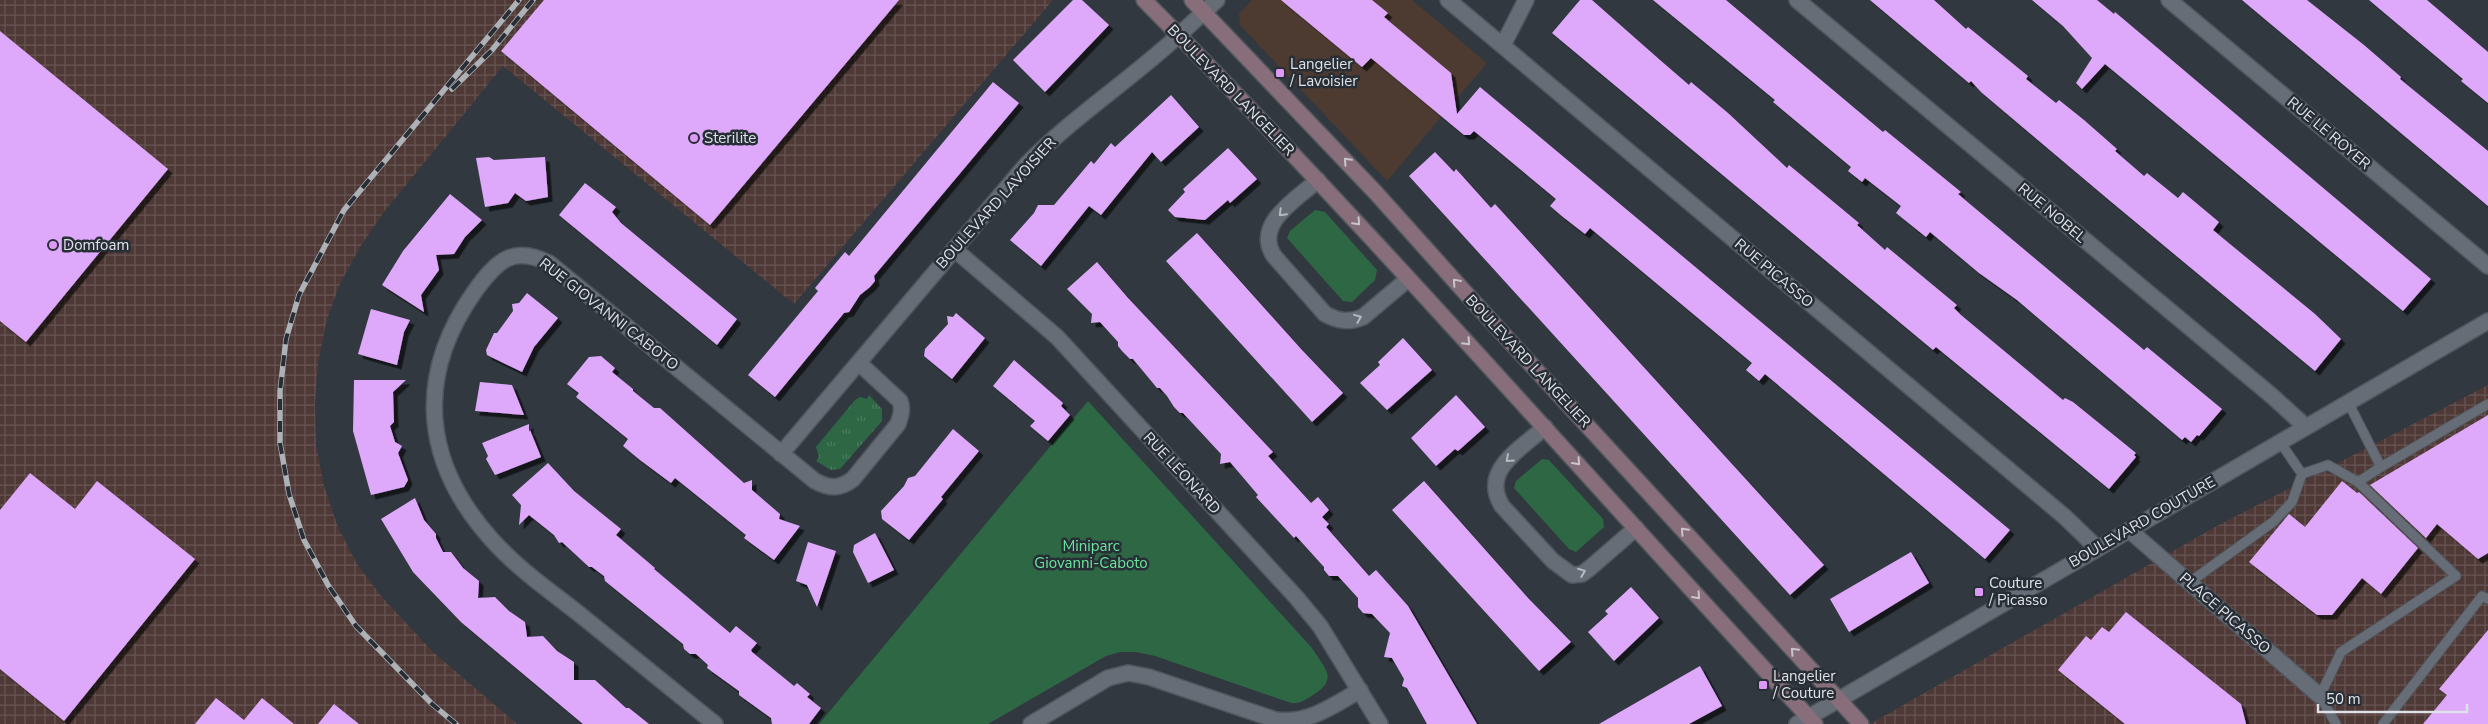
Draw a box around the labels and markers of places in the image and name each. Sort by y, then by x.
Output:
place label: Langelier / Lavoisier [1289,54,1358,91]
marker: Langelier / Lavoisier [1274,67,1286,79]
place label: Sterilite [704,128,756,148]
marker: Sterilite [688,132,700,144]
place label: Domfoam [63,235,129,255]
marker: Domfoam [47,239,59,251]
place label: Couture / Picasso [1988,573,2048,610]
marker: Couture / Picasso [1973,586,1985,598]
place label: Langelier / Couture [1772,666,1836,703]
marker: Langelier / Couture [1757,679,1769,691]

